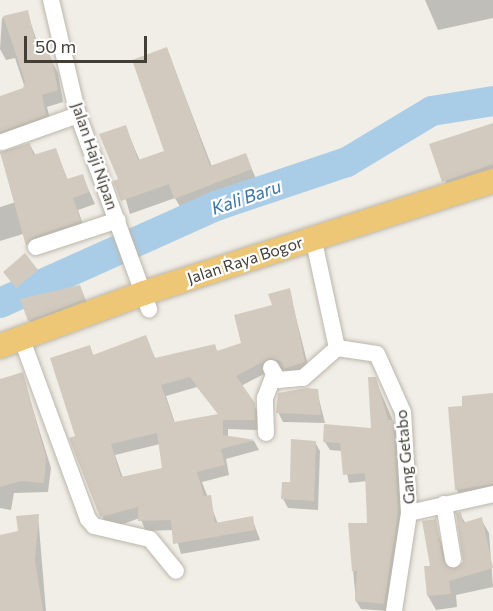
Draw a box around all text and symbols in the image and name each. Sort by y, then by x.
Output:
scale bar [27,24,150,62]
text: 50 m [35,35,76,57]
street label: Jalan Haji Nipan [68,100,122,212]
water label: Kali Baru [208,175,284,219]
street label: Jalan Raya Bogor [185,232,305,288]
street label: Gang Getabo [391,409,419,505]

